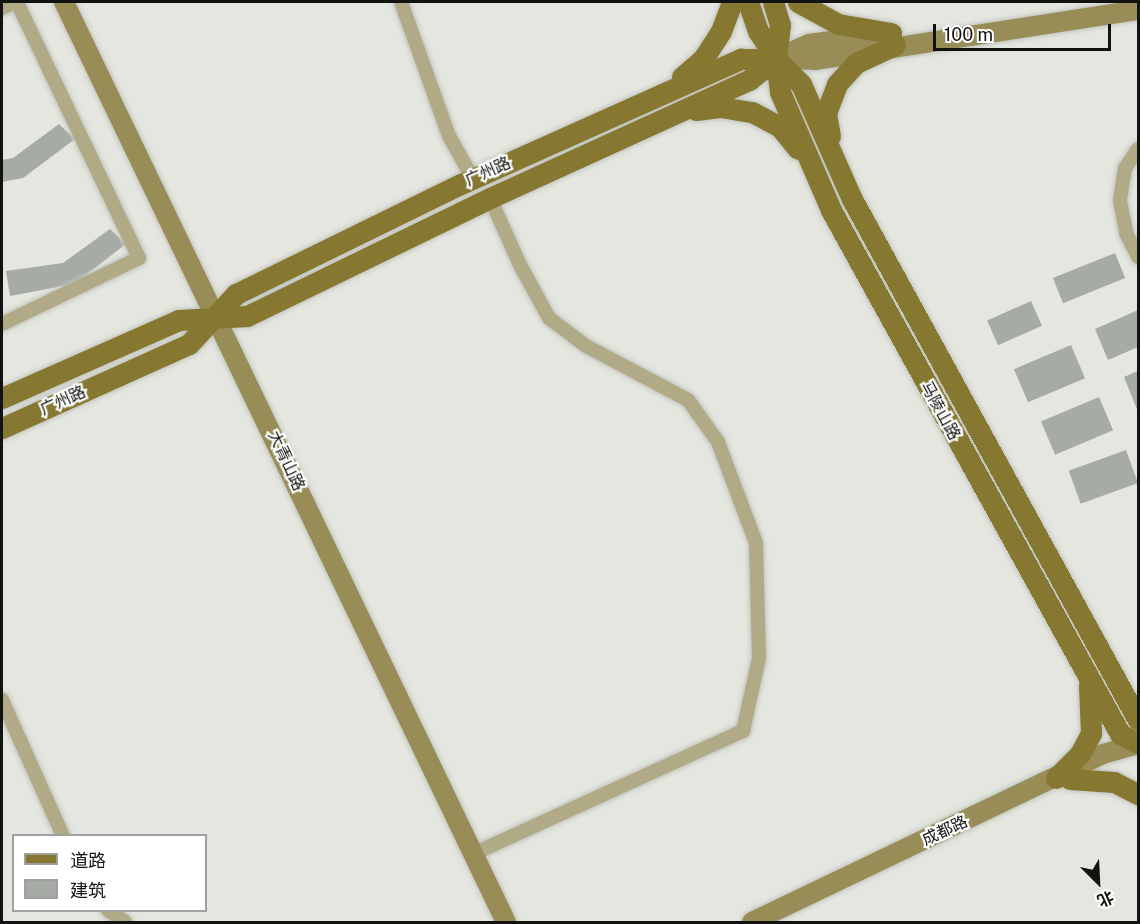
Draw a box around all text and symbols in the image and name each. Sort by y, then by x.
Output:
scale bar [936,12,1114,50]
text: 100 m [944,24,993,45]
street label: 广州路 [462,153,514,191]
street label: 马陵山路 [916,378,964,444]
street label: 广州路 [37,382,89,420]
street label: 大青山路 [264,428,308,494]
street label: 成都路 [919,812,971,850]
legend [12,834,207,912]
text: 道路 [70,850,106,871]
north arrow [1068,852,1128,912]
text: 建筑 [70,880,106,901]
text: 北 [1094,887,1117,911]

